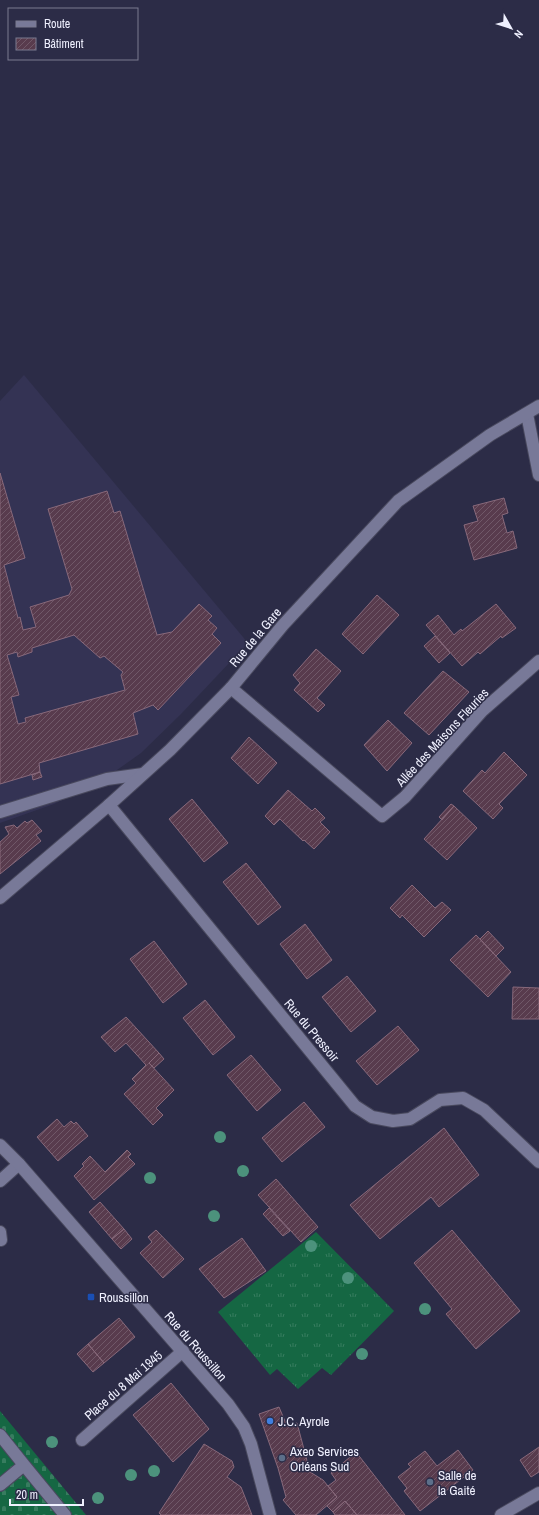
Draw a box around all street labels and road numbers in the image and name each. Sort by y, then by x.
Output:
street label: Rue de la Gare [226,604,285,670]
street label: Allée des Maisons Fleuries [392,685,492,791]
street label: Rue du Pressoir [280,995,343,1066]
street label: Rue du Roussillon [161,1308,231,1385]
street label: Place du 8 Mai 1945 [81,1347,166,1424]

